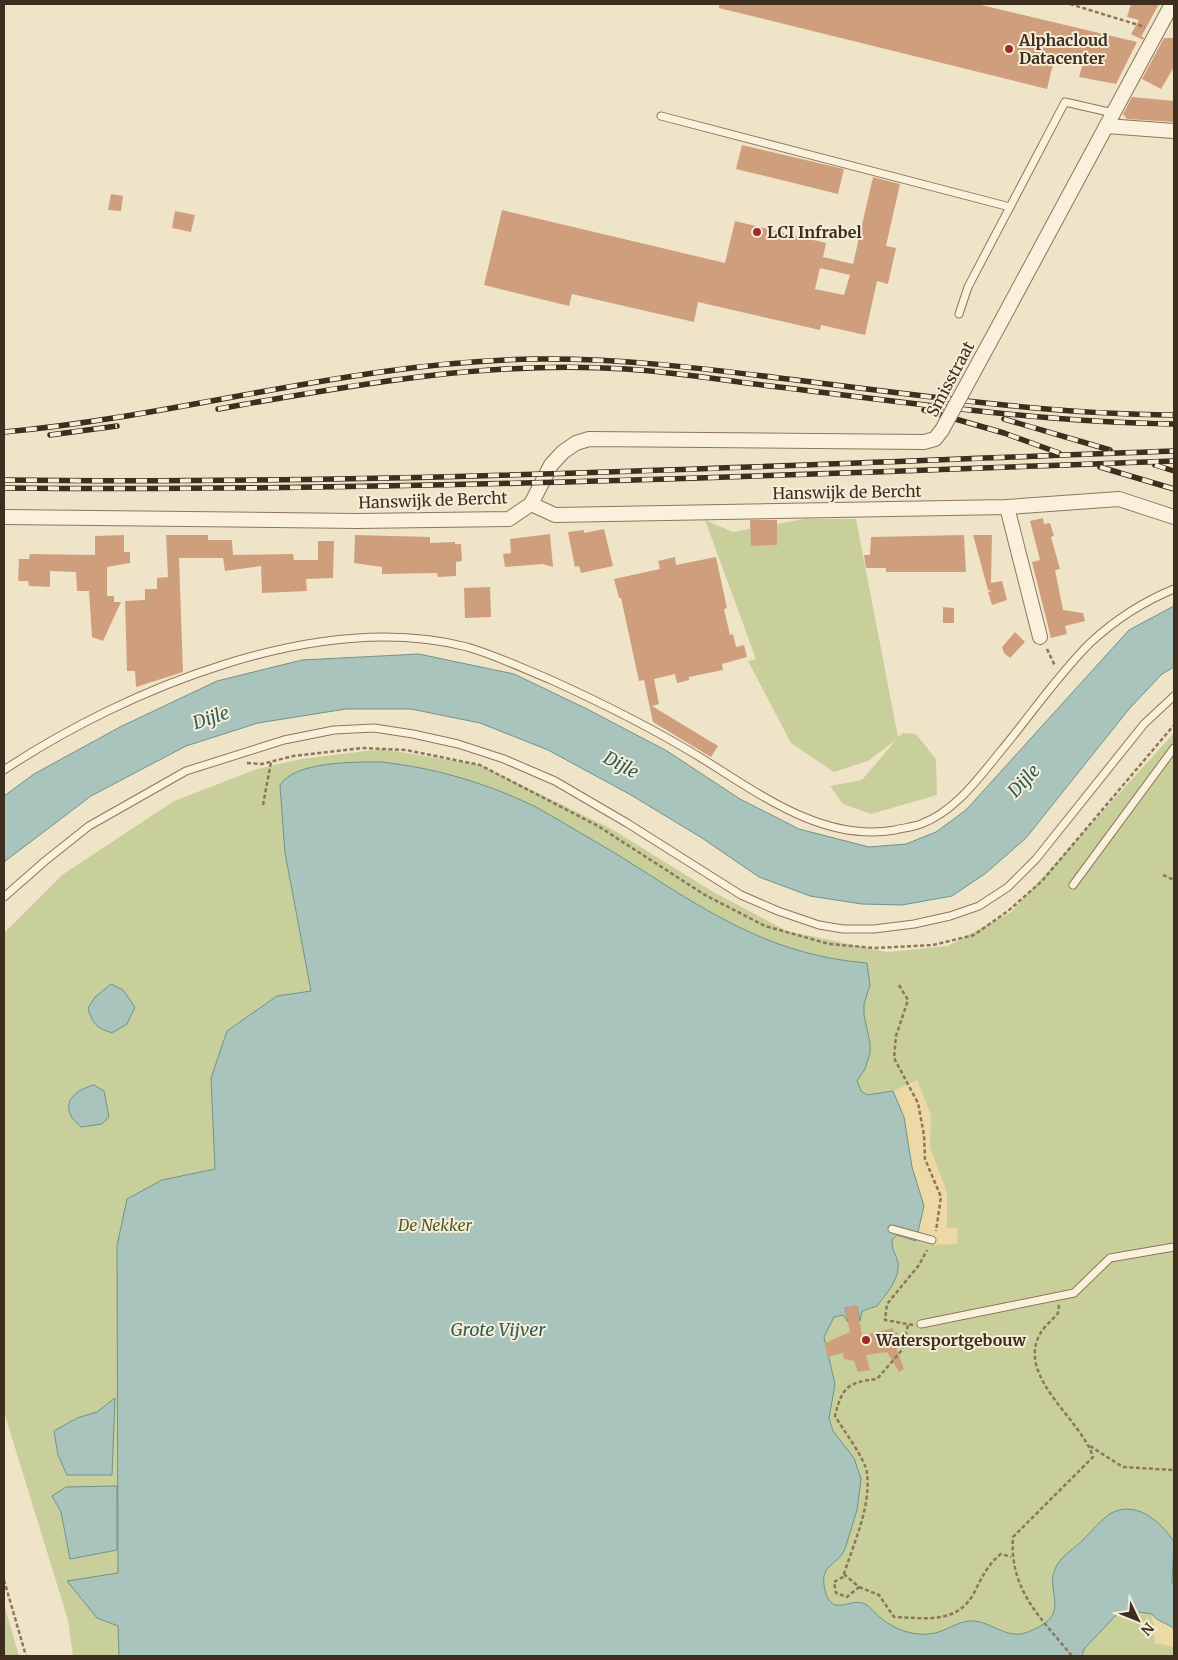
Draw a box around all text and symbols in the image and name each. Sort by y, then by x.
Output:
place label: Alphacloud Datacenter [1018,30,1108,68]
marker: Alphacloud Datacenter [1003,43,1015,55]
place label: LCI Infrabel [767,222,862,242]
marker: LCI Infrabel [751,226,763,238]
street label: Smisstraat [922,337,979,420]
street label: Hanswijk de Bercht [772,481,923,503]
street label: Hanswijk de Bercht [358,487,509,513]
water label: Dijle [189,701,232,734]
water label: Dijle [599,745,643,783]
water label: Dijle [1002,759,1045,803]
park label: De Nekker [397,1215,473,1235]
water label: Grote Vijver [451,1318,546,1341]
place label: Watersportgebouw [875,1330,1026,1350]
marker: Watersportgebouw [860,1334,872,1346]
north arrow [1113,1595,1163,1645]
text: N [1137,1619,1158,1639]

